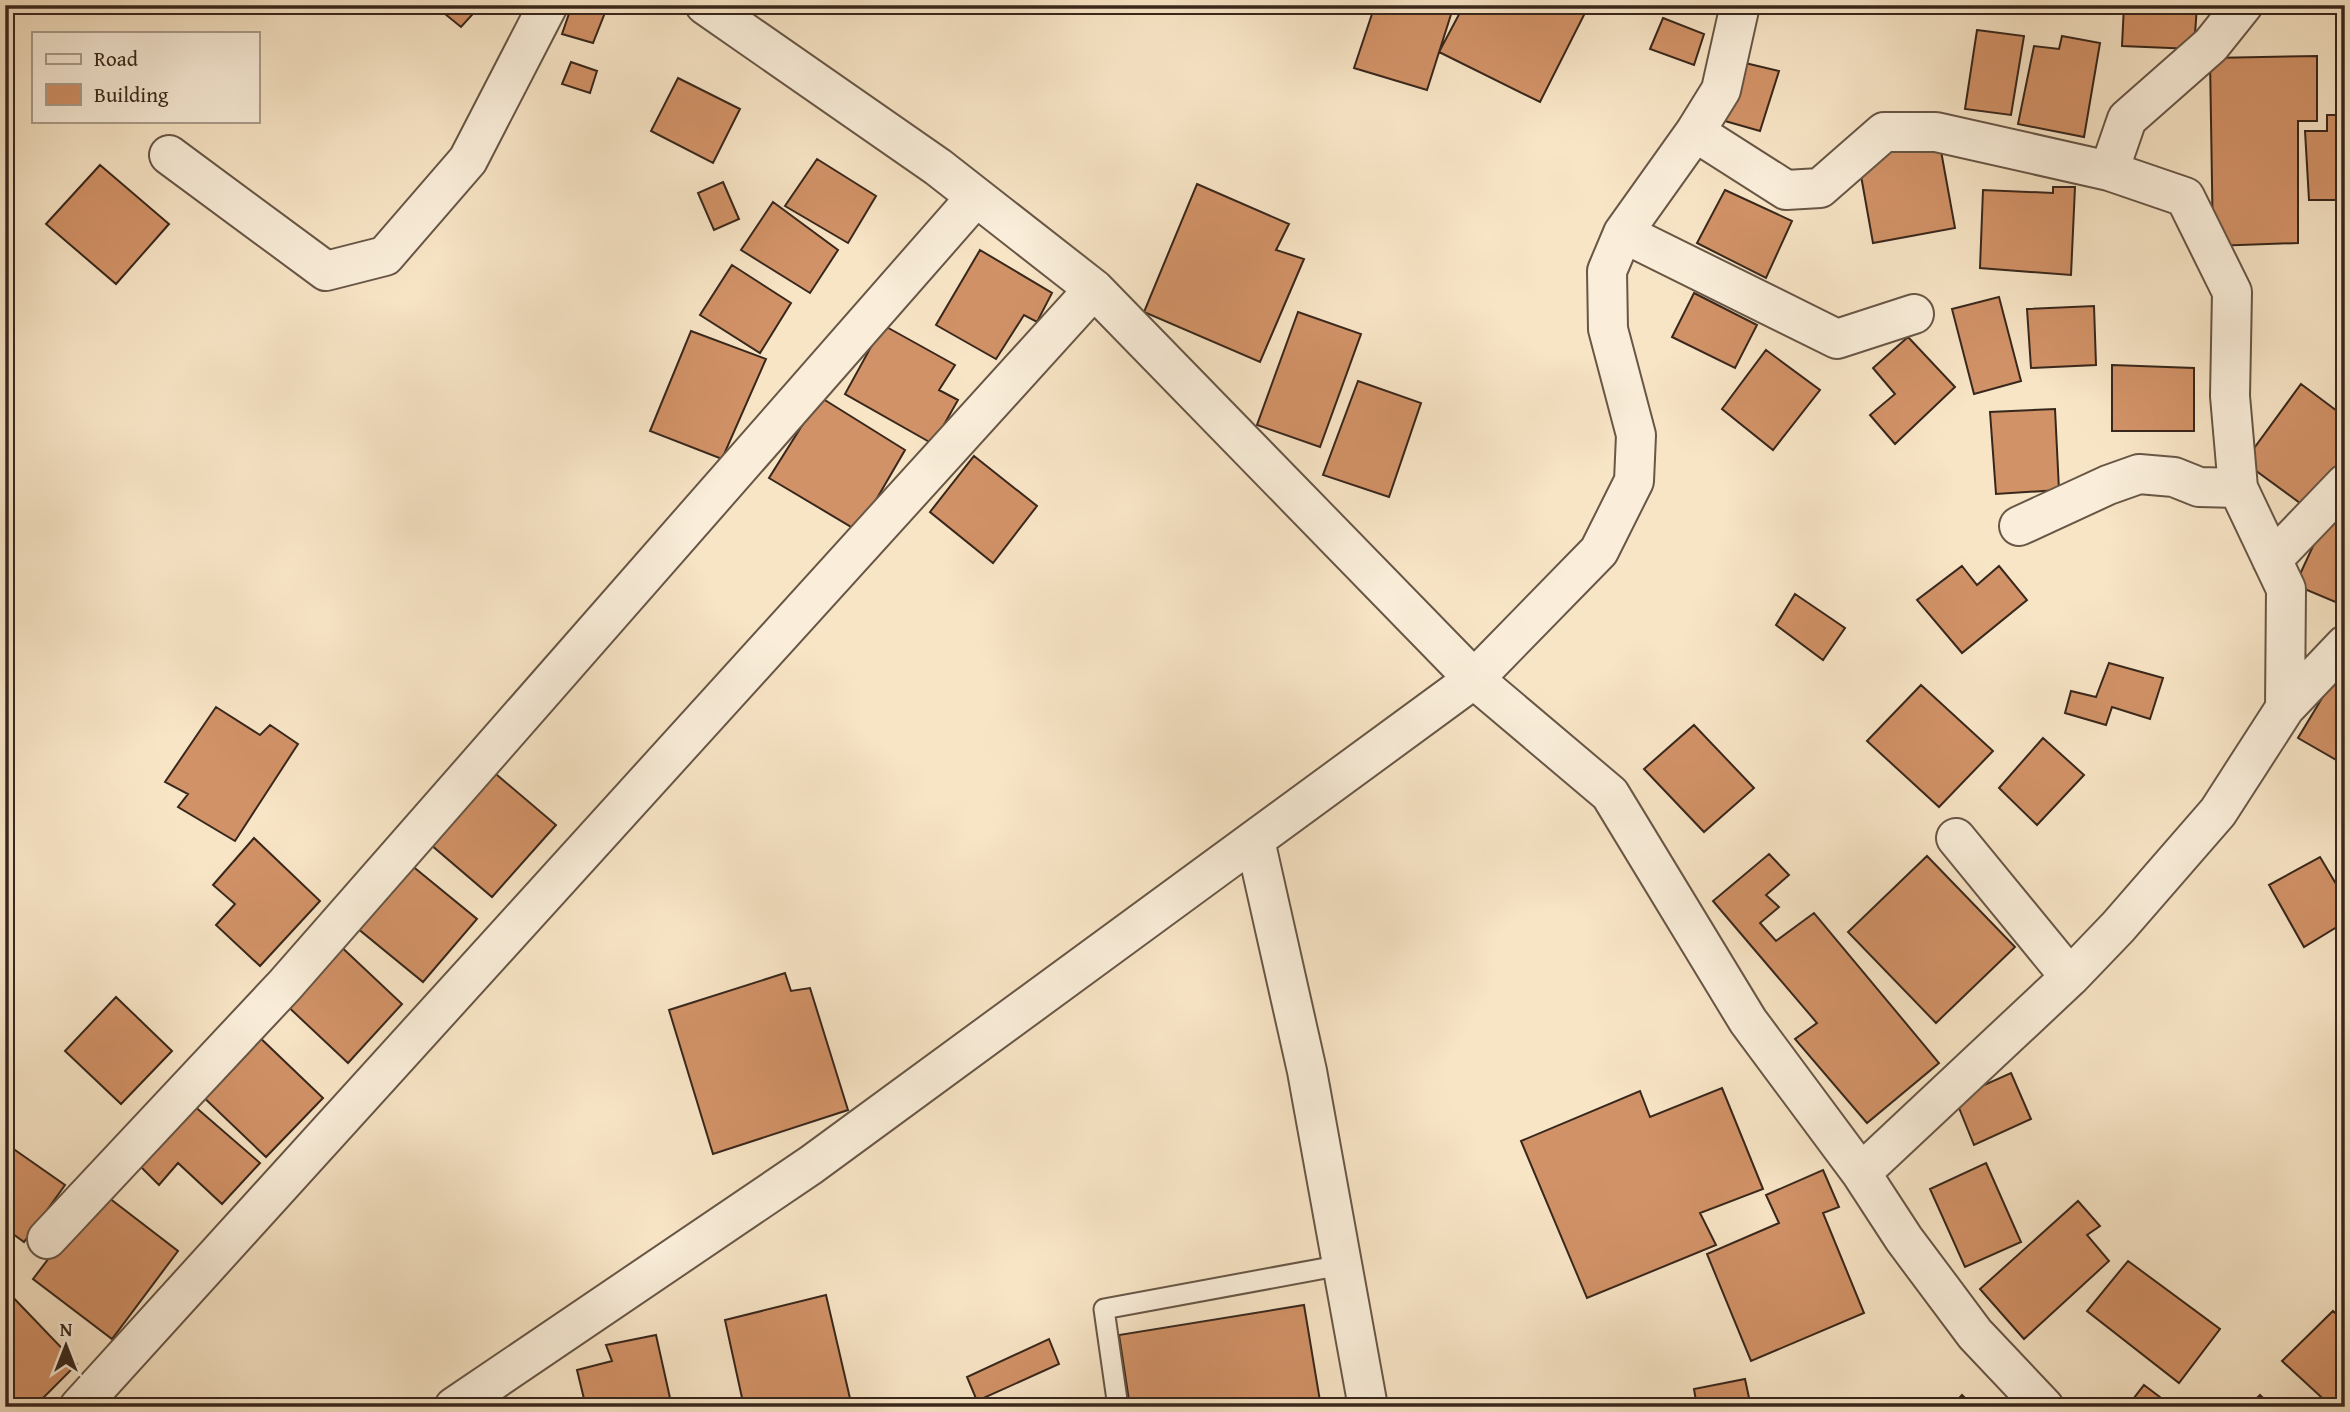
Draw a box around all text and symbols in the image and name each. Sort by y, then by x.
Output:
legend [32,32,259,122]
text: Road [94,43,139,74]
text: Building [94,79,169,110]
north arrow [32,1310,102,1380]
text: N [60,1315,73,1343]

